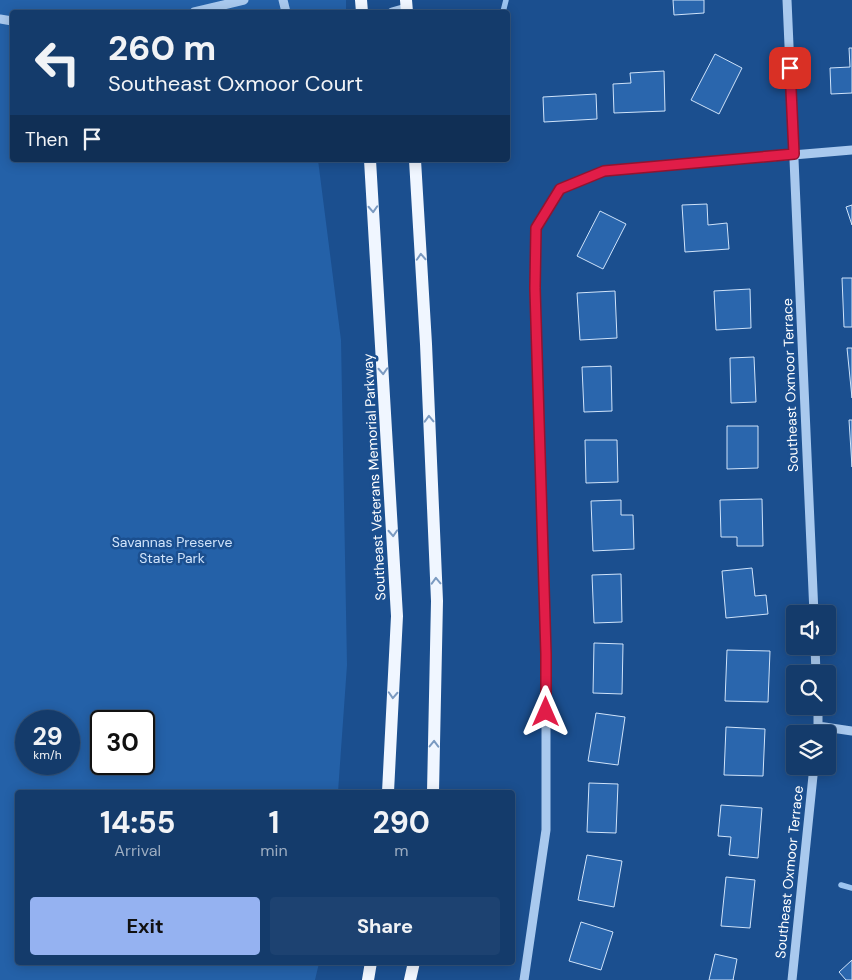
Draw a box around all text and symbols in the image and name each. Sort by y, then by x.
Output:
text: 260 m [108,25,216,71]
icon: left [25,30,90,95]
pin [769,47,811,89]
icon: arrive [776,54,804,82]
text: Southeast Oxmoor Court [108,69,363,98]
icon: arrive [78,125,106,153]
text: Then [25,127,68,152]
one-way arrow [368,205,379,213]
one-way arrow [416,252,427,260]
street label: Southeast Oxmoor Terrace [778,298,802,472]
street label: Southeast Veterans Memorial Parkway [359,353,389,601]
one-way arrow [377,367,388,375]
one-way arrow [424,415,435,423]
one-way arrow [387,529,398,537]
park label: Savannas Preserve State Park [112,533,232,567]
one-way arrow [430,577,441,585]
map controls [786,605,836,775]
button: sound [786,605,836,655]
button: search [786,665,836,715]
position arrow [519,685,571,737]
one-way arrow [388,692,399,700]
speed limit sign: 30 [90,710,155,775]
text: 29 [32,720,63,753]
button: layers [786,725,836,775]
one-way arrow [429,740,439,748]
text: km/h [33,747,62,763]
street label: Southeast Oxmoor Terrace [771,785,807,959]
text: 14:55 [100,803,175,842]
text: 1 [269,803,279,842]
text: 290 [373,803,430,842]
text: Arrival [114,840,161,861]
text: min [260,840,288,861]
text: m [394,840,408,861]
button: Exit [30,897,260,955]
button: Share [270,897,500,955]

